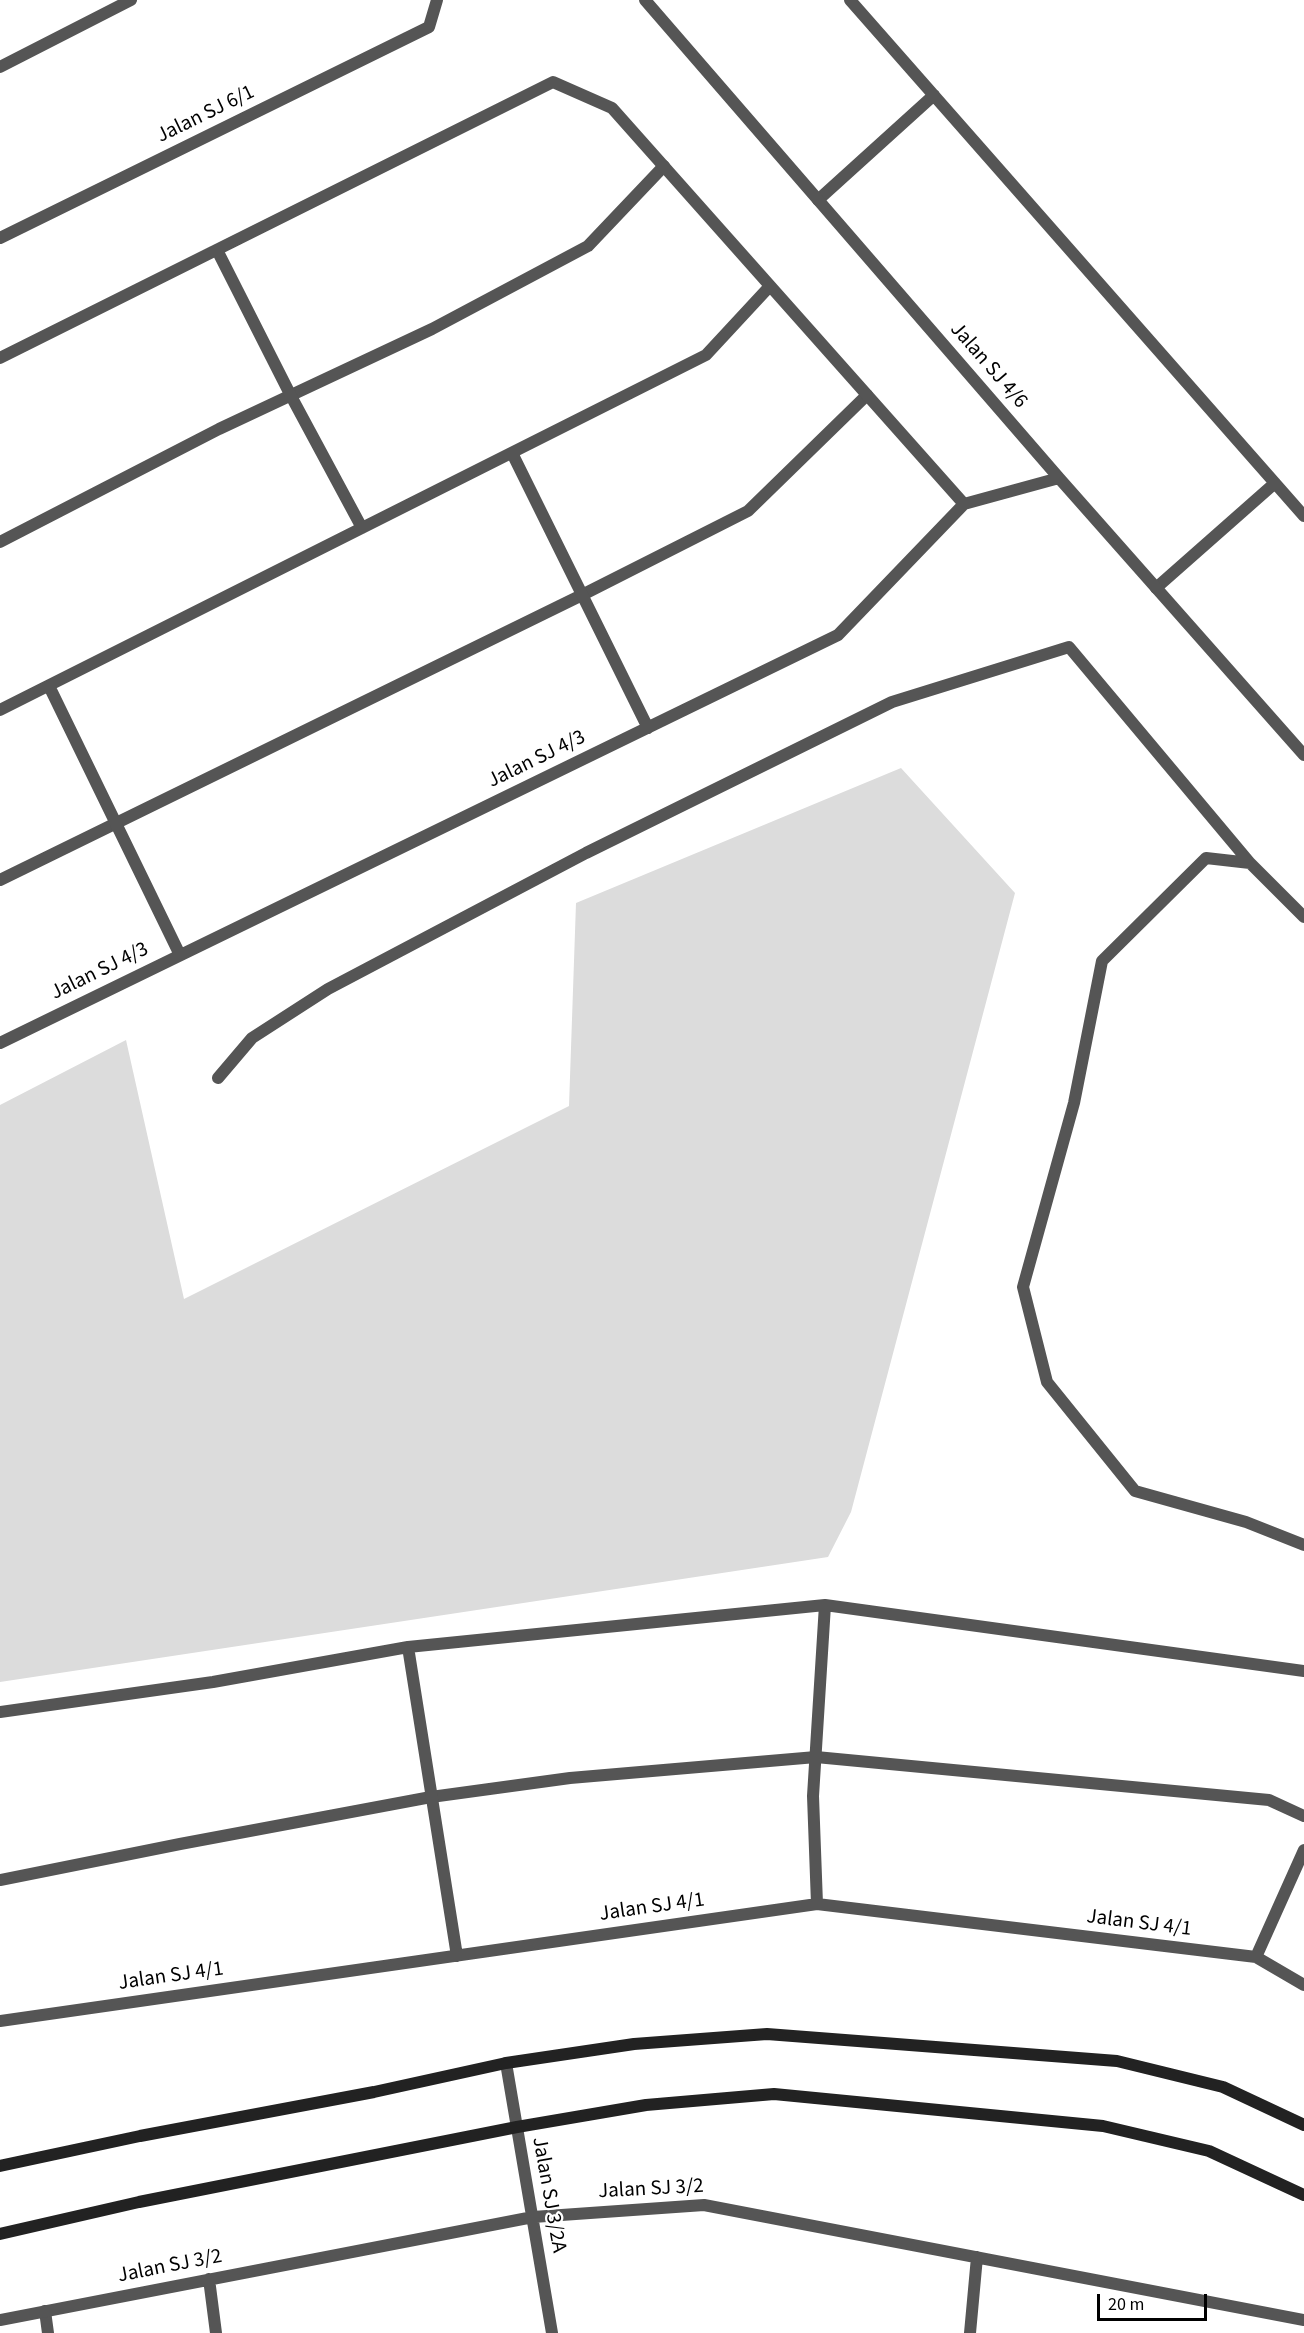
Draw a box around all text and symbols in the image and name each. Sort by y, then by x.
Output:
street label: Jalan SJ 6/1 [153,81,259,149]
street label: Jalan SJ 4/6 [944,318,1032,414]
street label: Jalan SJ 4/3 [484,726,590,794]
street label: Jalan SJ 4/3 [47,938,153,1006]
street label: Jalan SJ 4/1 [598,1888,706,1928]
street label: Jalan SJ 4/1 [1085,1905,1193,1943]
street label: Jalan SJ 4/1 [117,1957,225,1997]
street label: Jalan SJ 3/2A [525,2135,571,2255]
street label: Jalan SJ 3/2 [598,2175,704,2205]
street label: Jalan SJ 3/2 [116,2245,224,2289]
scale bar [1100,2282,1210,2320]
text: 20 m [1108,2292,1144,2317]

